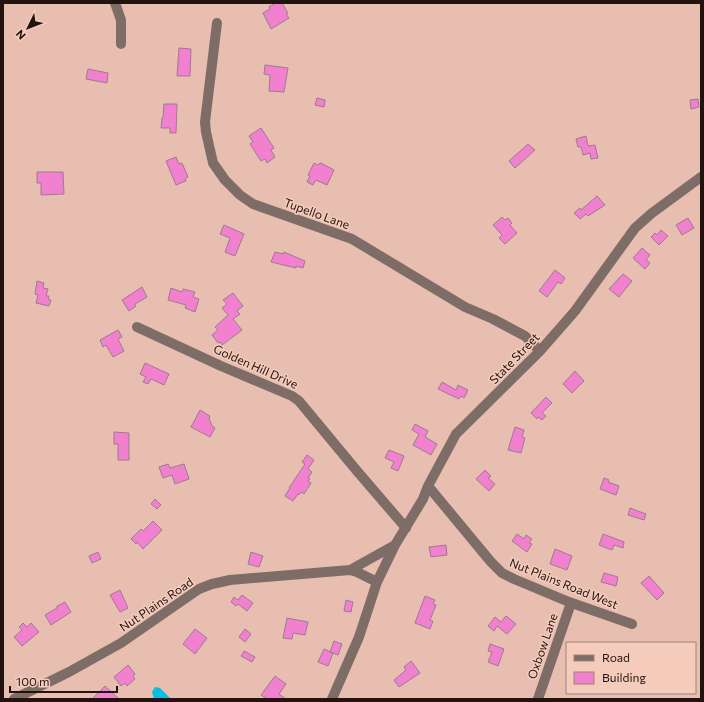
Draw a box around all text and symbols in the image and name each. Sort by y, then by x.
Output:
north arrow [8,8,48,48]
text: N [13,28,28,43]
street label: Tupello Lane [282,195,352,231]
street label: State Street [486,330,542,386]
street label: Golden Hill Drive [212,341,300,391]
street label: Nut Plains Road West [508,555,620,611]
street label: Nut Plains Road [117,574,195,634]
street label: Oxbow Lane [524,611,560,681]
legend [566,642,696,694]
text: Road [602,650,630,664]
scale bar [10,668,117,694]
text: Building [602,670,646,684]
text: 100 m [16,674,50,688]

